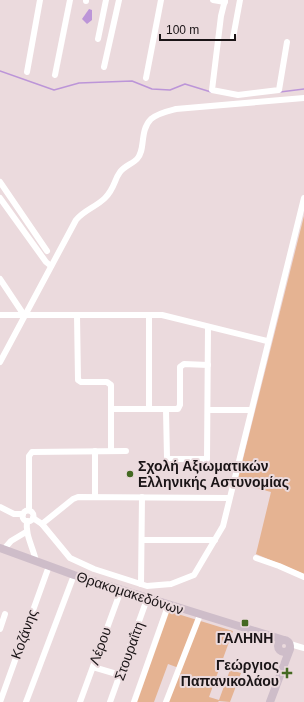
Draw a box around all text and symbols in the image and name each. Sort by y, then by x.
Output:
scale bar [160,16,235,42]
text: 100 m [166,23,199,37]
place label: Σχολή Αξιωματικών Ελληνικής Αστυνομίας [138,458,289,490]
marker: Σχολή Αξιωματικών Ελληνικής Αστυνομίας [125,469,135,479]
street label: Θρακομακεδόνων [75,568,185,618]
street label: Κοζάνης [8,607,40,661]
marker: ΓΑΛΗΝΗ [240,618,250,628]
street label: Στουραΐτη [111,619,147,683]
street label: Λέρου [86,625,114,667]
place label: ΓΑΛΗΝΗ [217,630,273,646]
place label: Γεώργιος Παπανικολάου [181,657,279,689]
marker: Γεώργιος Παπανικολάου [282,668,292,678]

